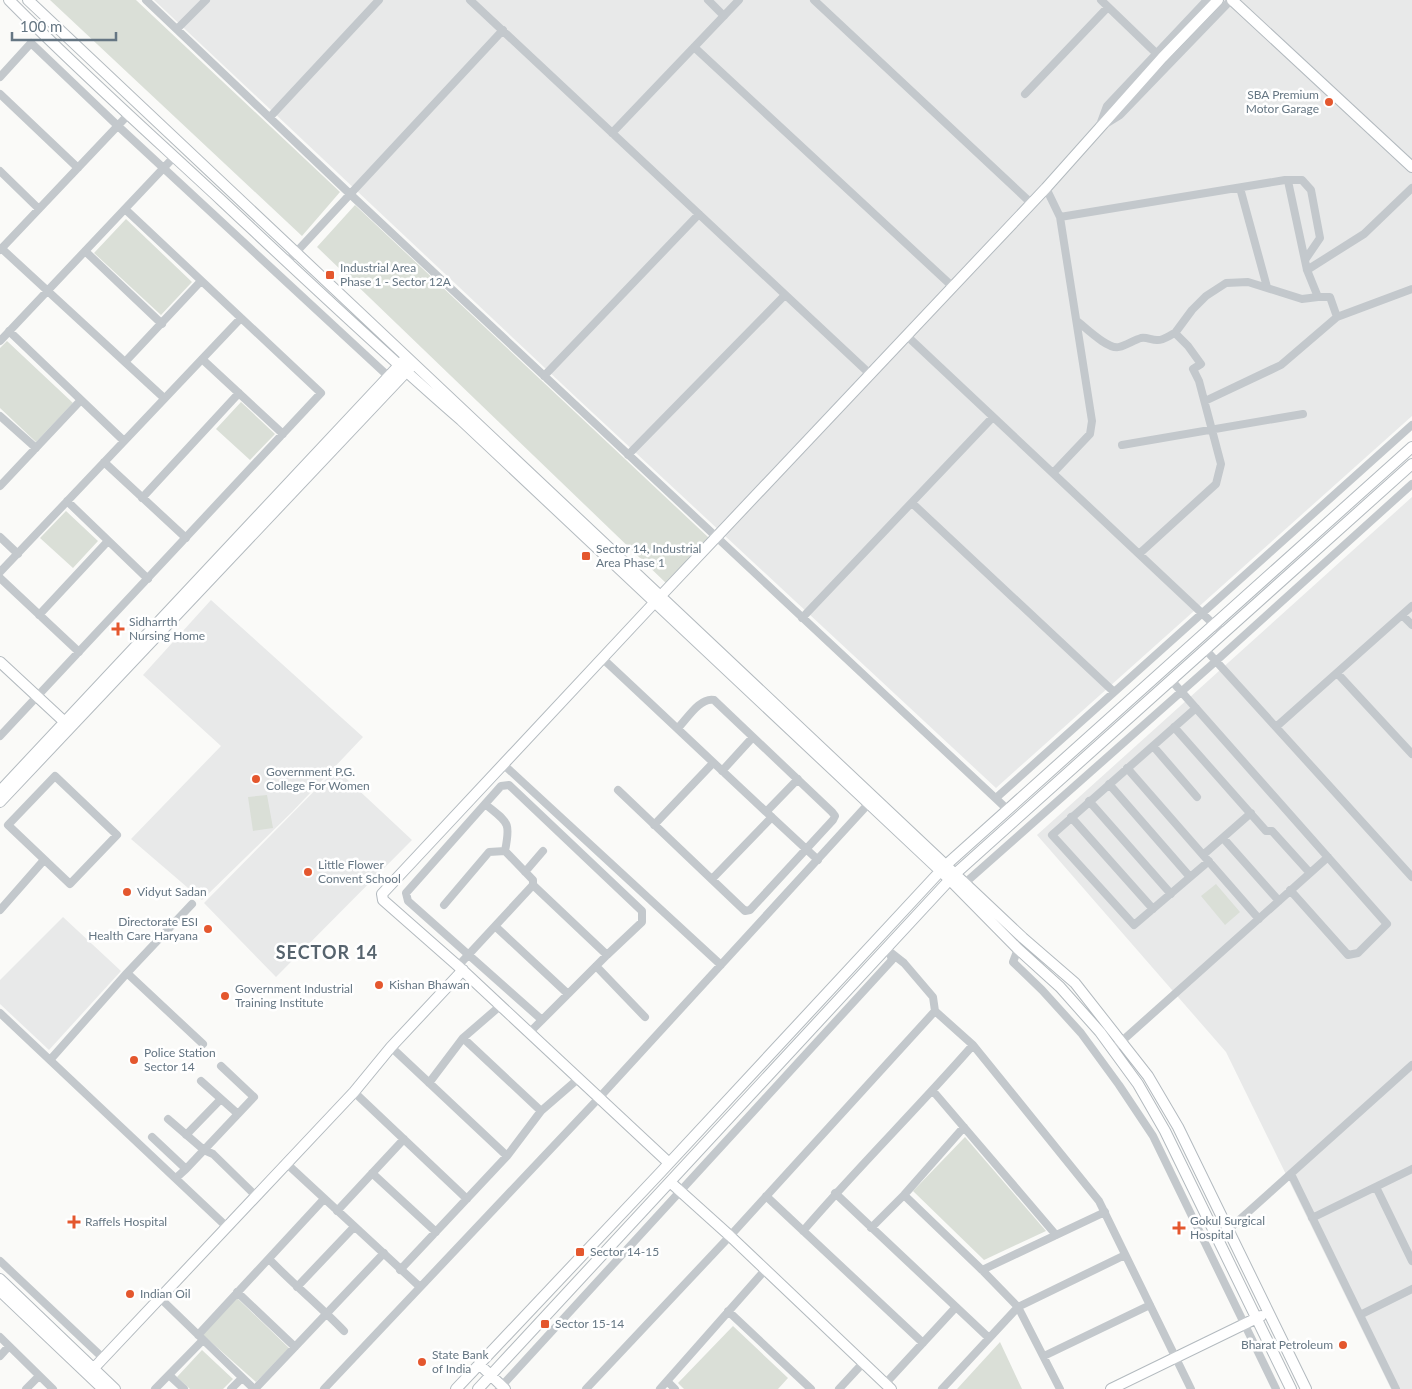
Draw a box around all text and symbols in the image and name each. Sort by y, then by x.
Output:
scale bar [12,10,116,42]
text: 100 m [20,17,62,35]
place label: SBA Premium Motor Garage [1246,87,1319,116]
marker: SBA Premium Motor Garage [1323,96,1335,108]
place label: Industrial Area Phase 1 - Sector 12A [340,260,452,289]
marker: Industrial Area Phase 1 - Sector 12A [324,269,336,281]
place label: Sector 14, Industrial Area Phase 1 [596,541,701,570]
marker: Sector 14, Industrial Area Phase 1 [580,550,592,562]
place label: Sidharrth Nursing Home [129,614,205,643]
marker: Sidharrth Nursing Home [111,622,125,636]
place label: Government P.G. College For Women [266,764,370,793]
marker: Government P.G. College For Women [250,773,262,785]
place label: Little Flower Convent School [318,857,401,886]
marker: Little Flower Convent School [302,866,314,878]
place label: Vidyut Sadan [137,884,207,899]
marker: Vidyut Sadan [121,886,133,898]
place label: Directorate ESI Health Care Haryana [88,914,198,943]
marker: Directorate ESI Health Care Haryana [202,923,214,935]
district label: SECTOR 14 [276,941,378,963]
place label: Kishan Bhawan [389,977,470,992]
marker: Kishan Bhawan [373,979,385,991]
place label: Government Industrial Training Institute [235,981,353,1010]
marker: Government Industrial Training Institute [219,990,231,1002]
place label: Police Station Sector 14 [144,1045,216,1074]
marker: Police Station Sector 14 [128,1054,140,1066]
place label: Gokul Surgical Hospital [1190,1213,1265,1242]
place label: Raffels Hospital [85,1214,167,1229]
marker: Raffels Hospital [67,1215,81,1229]
marker: Gokul Surgical Hospital [1172,1221,1186,1235]
place label: Sector 14-15 [590,1244,659,1259]
marker: Sector 14-15 [574,1246,586,1258]
place label: Indian Oil [140,1286,191,1301]
marker: Indian Oil [124,1288,136,1300]
place label: Sector 15-14 [555,1316,624,1331]
marker: Sector 15-14 [539,1318,551,1330]
place label: Bharat Petroleum [1241,1337,1333,1352]
marker: Bharat Petroleum [1337,1339,1349,1351]
place label: State Bank of India [432,1347,489,1376]
marker: State Bank of India [416,1356,428,1368]

